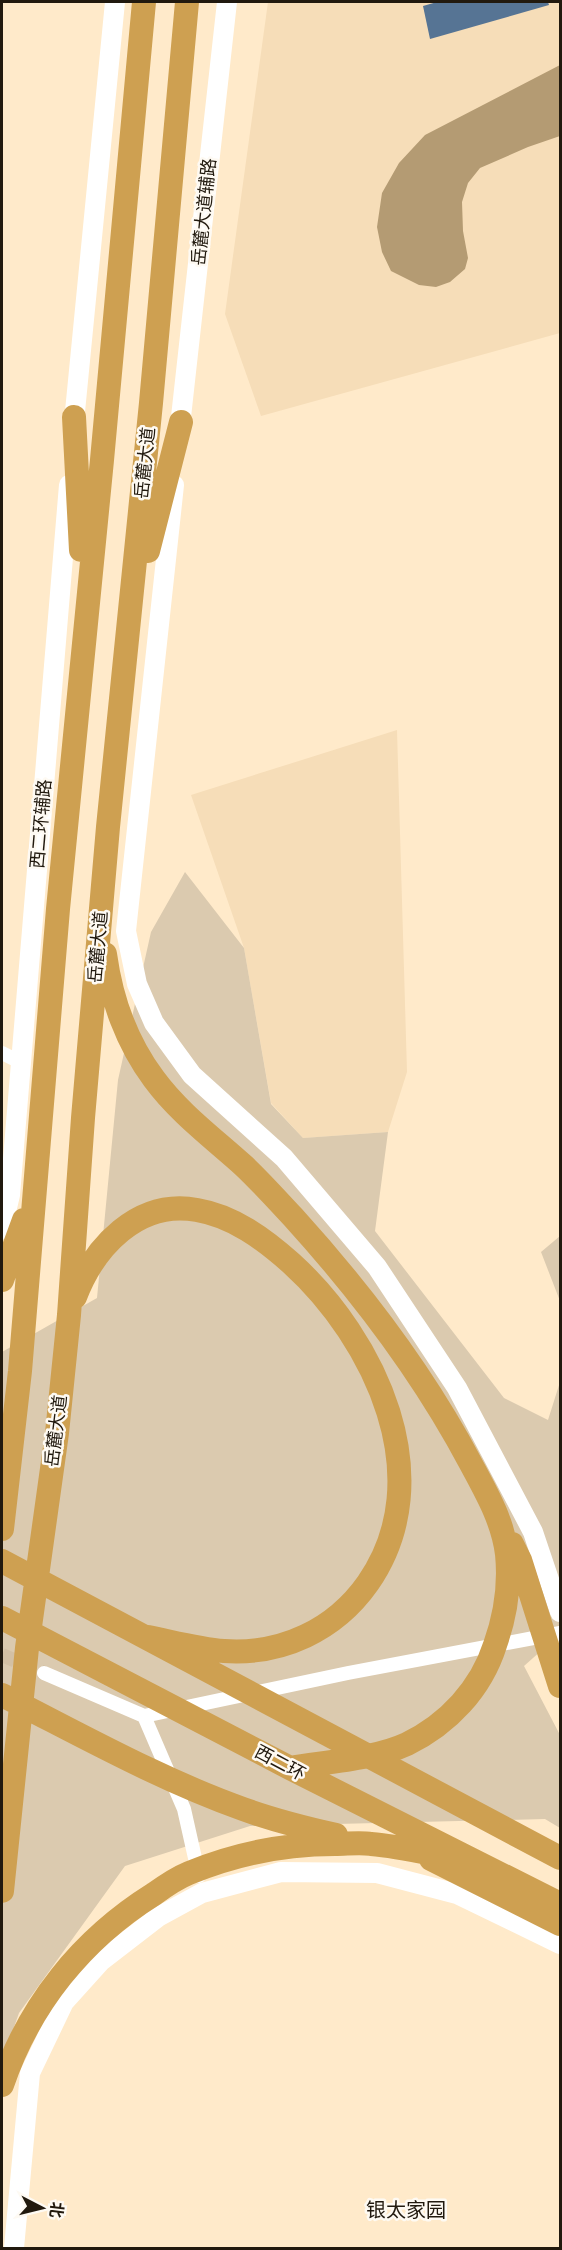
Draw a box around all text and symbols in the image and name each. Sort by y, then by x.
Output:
street label: 岳麓大道辅路 [186,157,223,267]
street label: 岳麓大道 [129,426,162,500]
street label: 西二环辅路 [25,778,58,870]
street label: 岳麓大道 [83,910,114,984]
street label: 岳麓大道 [40,1394,73,1468]
street label: 西二环 [250,1740,309,1787]
north arrow [12,2178,72,2238]
district label: 银太家园 [366,2197,446,2225]
text: 北 [44,2200,68,2219]

